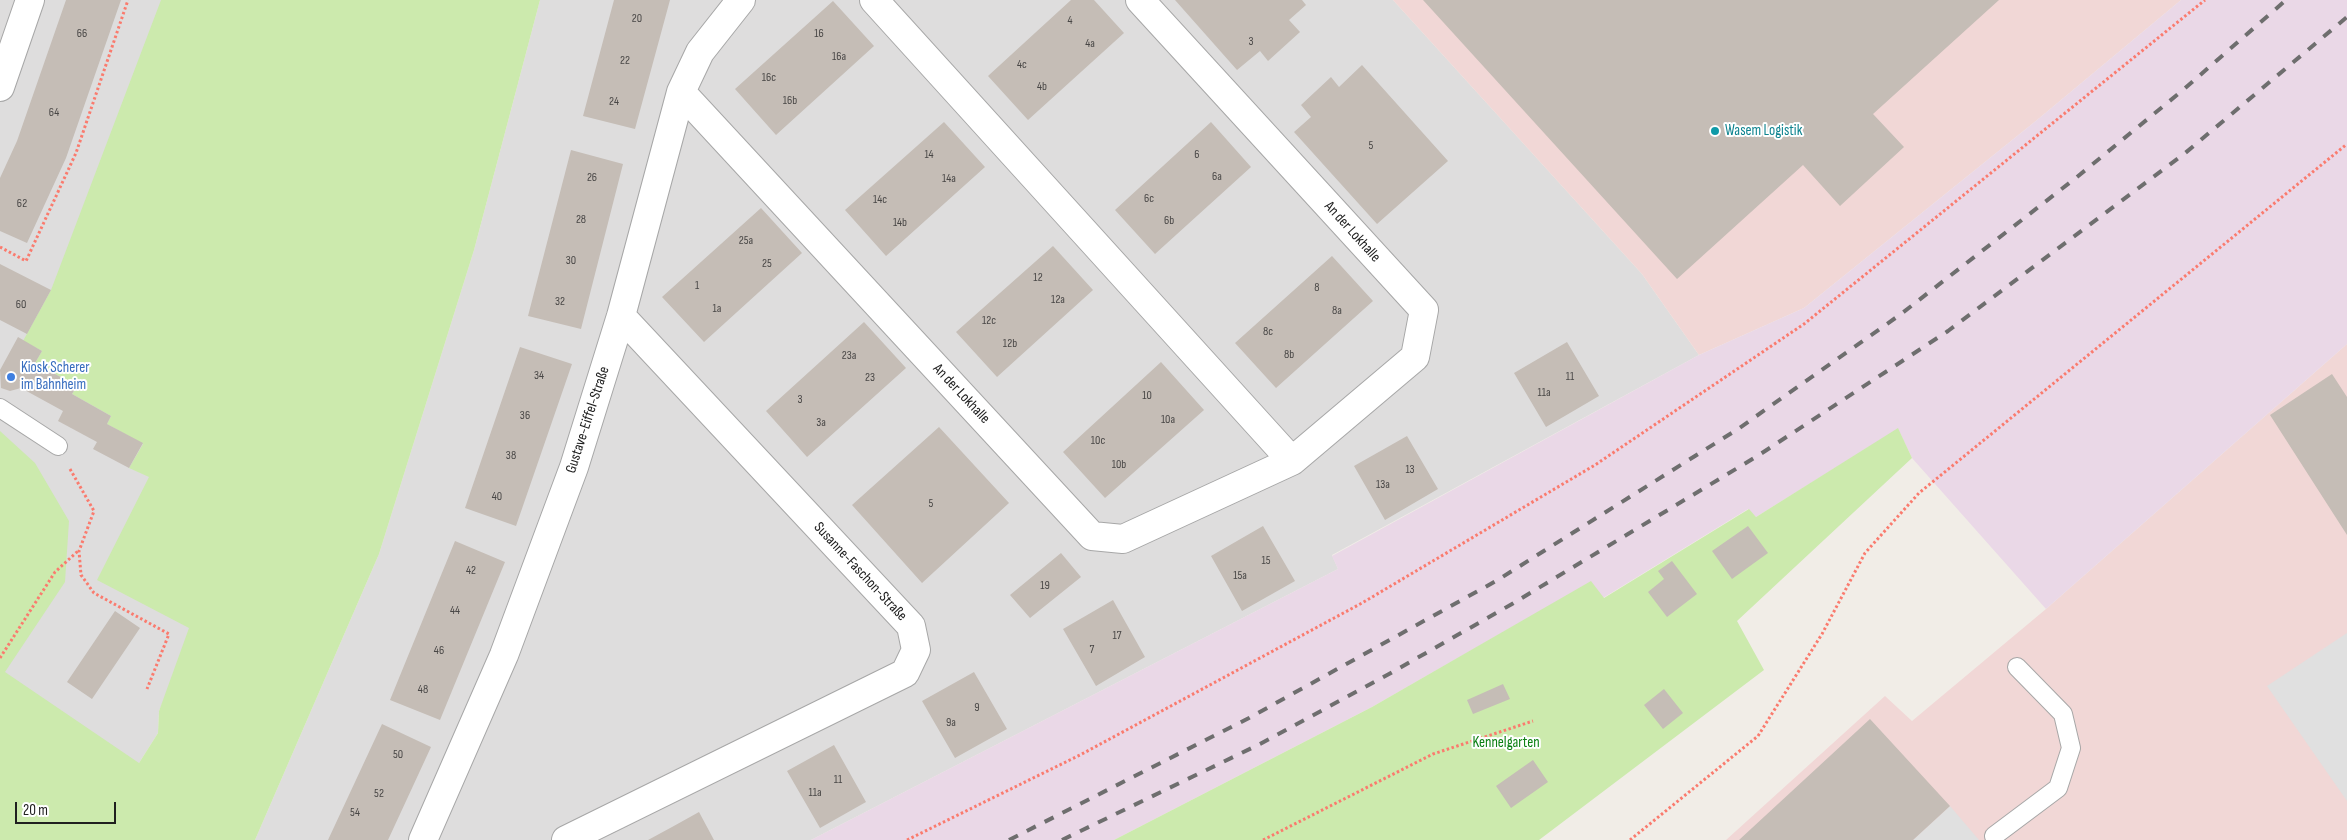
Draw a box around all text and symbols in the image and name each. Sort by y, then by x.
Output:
house number: 20 [632,12,642,26]
house number: 4 [1067,14,1073,28]
house number: 66 [77,27,87,41]
house number: 16 [814,27,824,41]
house number: 3 [1248,35,1254,49]
house number: 4a [1085,37,1095,51]
house number: 16a [832,50,846,64]
house number: 22 [620,54,630,68]
house number: 4c [1017,58,1027,72]
house number: 16c [762,71,776,85]
house number: 4b [1037,80,1047,94]
house number: 16b [783,94,797,108]
house number: 24 [609,95,619,109]
house number: 64 [49,106,59,120]
place label: Wasem Logistik [1725,122,1802,140]
marker: Wasem Logistik [1709,125,1721,137]
house number: 5 [1369,139,1373,153]
house number: 14 [924,148,934,162]
house number: 6 [1194,148,1200,162]
house number: 6a [1212,170,1222,184]
house number: 26 [587,171,597,185]
house number: 14a [942,172,956,186]
house number: 6c [1144,192,1154,206]
house number: 14c [873,193,887,207]
house number: 62 [17,197,27,211]
street label: An der Lokhalle [1320,198,1384,266]
house number: 28 [576,213,586,227]
house number: 6b [1164,214,1174,228]
house number: 14b [893,216,907,230]
house number: 25a [739,234,753,248]
house number: 30 [566,254,576,268]
house number: 25 [762,257,772,271]
house number: 12 [1033,271,1043,285]
house number: 1 [695,279,699,293]
house number: 8 [1314,281,1320,295]
house number: 12a [1051,293,1065,307]
house number: 32 [555,295,565,309]
house number: 60 [16,298,26,312]
house number: 1a [713,302,721,316]
house number: 8a [1332,304,1342,318]
house number: 12c [982,314,996,328]
house number: 8c [1263,325,1273,339]
house number: 12b [1003,337,1017,351]
house number: 8b [1284,348,1294,362]
house number: 23a [842,349,856,363]
place label: Kiosk Scherer im Bahnheim [21,359,90,394]
street label: An der Lokhalle [929,360,993,428]
street label: Gustave-Eiffel-Straße [562,364,614,476]
house number: 34 [534,369,544,383]
house number: 11 [1566,370,1574,384]
marker: Kiosk Scherer im Bahnheim [5,371,17,383]
house number: 23 [865,371,875,385]
house number: 11a [1537,386,1551,400]
house number: 10 [1142,389,1152,403]
house number: 3 [797,393,803,407]
house number: 36 [520,409,530,423]
house number: 10a [1161,413,1175,427]
house number: 3a [816,416,826,430]
house number: 10c [1091,434,1105,448]
house number: 38 [506,449,516,463]
house number: 10b [1112,458,1126,472]
house number: 13 [1405,463,1415,477]
house number: 13a [1376,478,1390,492]
house number: 40 [492,490,502,504]
house number: 5 [929,497,933,511]
street label: Susanne-Faschon-Straße [810,519,910,625]
house number: 15 [1261,554,1271,568]
house number: 42 [466,564,476,578]
house number: 15a [1233,569,1247,583]
house number: 19 [1040,579,1050,593]
house number: 44 [450,604,460,618]
house number: 17 [1113,629,1121,643]
house number: 7 [1090,643,1094,657]
house number: 46 [434,644,444,658]
house number: 48 [418,683,428,697]
house number: 9 [974,701,980,715]
house number: 9a [946,716,956,730]
park label: Kennelgarten [1472,734,1540,752]
house number: 50 [393,748,403,762]
house number: 11 [834,773,842,787]
house number: 11a [808,786,822,800]
house number: 52 [374,787,384,801]
scale bar [18,792,119,824]
text: 20 m [23,801,48,820]
house number: 54 [350,806,360,820]

